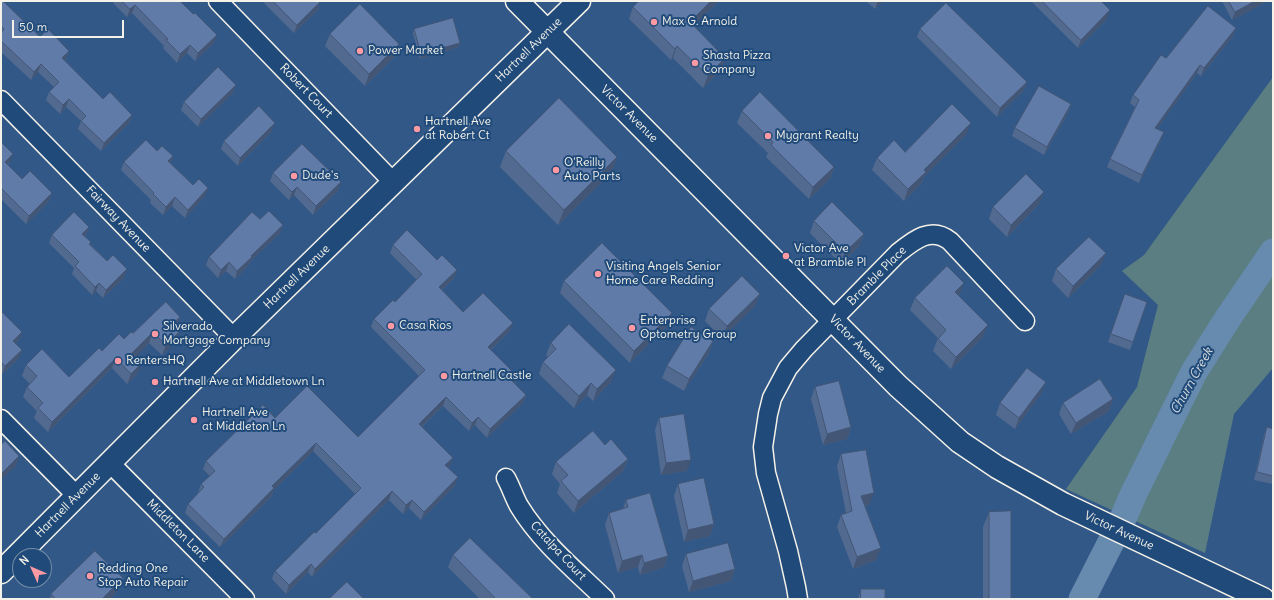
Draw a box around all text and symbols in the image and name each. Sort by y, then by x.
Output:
scale bar [14,12,126,38]
street label: Hartnell Avenue [493,15,565,85]
place label: Max G. Arnold [662,15,737,29]
marker: Max G. Arnold [649,17,659,27]
text: 50 m [19,19,47,34]
place label: Power Market [368,44,443,58]
marker: Power Market [355,46,365,56]
place label: Shasta Pizza Company [703,49,771,77]
marker: Shasta Pizza Company [690,58,700,68]
street label: Robert Court [277,61,335,121]
street label: Victor Avenue [597,82,661,146]
place label: Hartnell Ave at Robert Ct [425,115,491,143]
marker: Hartnell Ave at Robert Ct [412,124,422,134]
place label: Mygrant Realty [776,129,859,143]
marker: Mygrant Realty [763,131,773,141]
place label: O'Reilly Auto Parts [564,156,621,184]
marker: O'Reilly Auto Parts [551,165,561,175]
place label: Dude's [302,169,339,183]
marker: Dude's [289,171,299,181]
street label: Fairway Avenue [83,183,153,255]
street label: Hartnell Avenue [261,242,333,312]
place label: Victor Ave at Bramble Pl [794,242,866,270]
street label: Bramble Place [844,243,910,309]
marker: Victor Ave at Bramble Pl [781,251,791,261]
place label: Visiting Angels Senior Home Care Redding [606,260,721,288]
marker: Visiting Angels Senior Home Care Redding [593,269,603,279]
street label: Victor Avenue [826,312,888,376]
place label: Enterprise Optometry Group [640,314,736,342]
place label: Casa Rios [399,319,451,333]
place label: Silverado Mortgage Company [163,320,270,348]
marker: Casa Rios [386,321,396,331]
marker: Enterprise Optometry Group [627,323,637,333]
marker: Silverado Mortgage Company [150,329,160,339]
water label: Churn Creek [1167,345,1217,417]
place label: RentersHQ [126,354,185,368]
marker: RentersHQ [113,356,123,366]
place label: Hartnell Castle [452,369,531,383]
marker: Hartnell Castle [439,371,449,381]
place label: Hartnell Ave at Middletown Ln [163,375,325,389]
marker: Hartnell Ave at Middletown Ln [150,377,160,387]
place label: Hartnell Ave at Middleton Ln [202,406,285,434]
marker: Hartnell Ave at Middleton Ln [189,415,199,425]
street label: Hartnell Avenue [32,469,104,541]
street label: Middleton Lane [144,497,212,565]
street label: Victor Avenue [1082,509,1156,553]
street label: Catalpa Court [527,519,589,583]
north arrow [12,548,52,588]
text: N [17,553,32,568]
place label: Redding One Stop Auto Repair [98,562,188,590]
marker: Redding One Stop Auto Repair [85,571,95,581]

